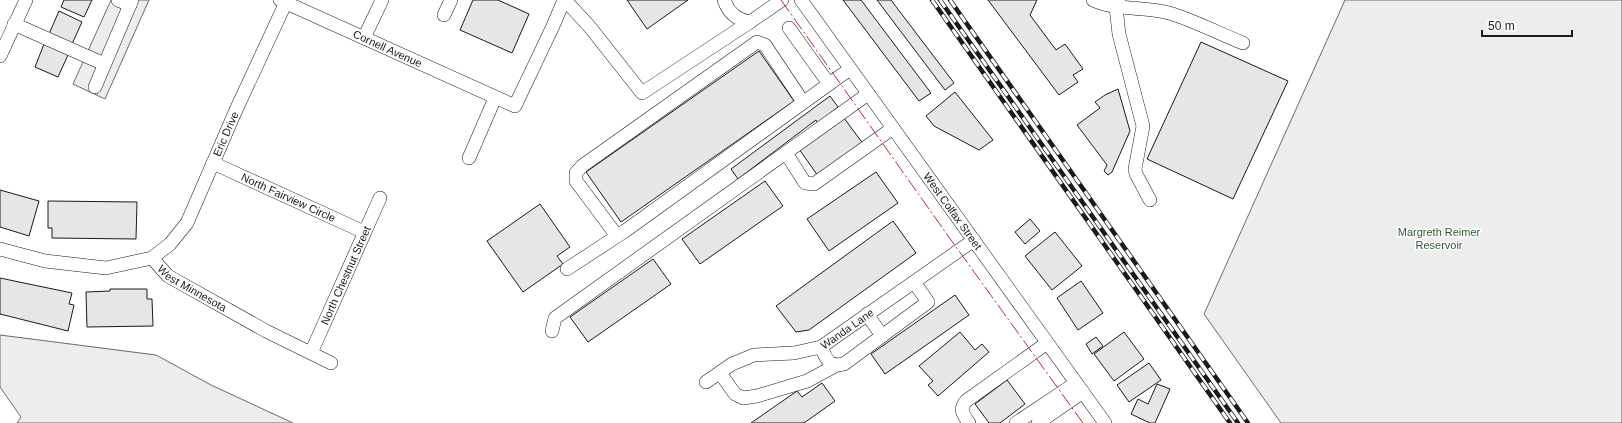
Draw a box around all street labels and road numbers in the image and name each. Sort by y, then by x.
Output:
street label: Cornell Avenue [351,28,424,69]
street label: Eric Drive [211,110,241,158]
street label: West Colfax Street [921,170,984,252]
street label: North Fairview Circle [240,171,337,224]
street label: North Chestnut Street [318,224,373,326]
street label: West Minnesota [155,263,229,314]
street label: Wanda Lane [818,306,876,351]

